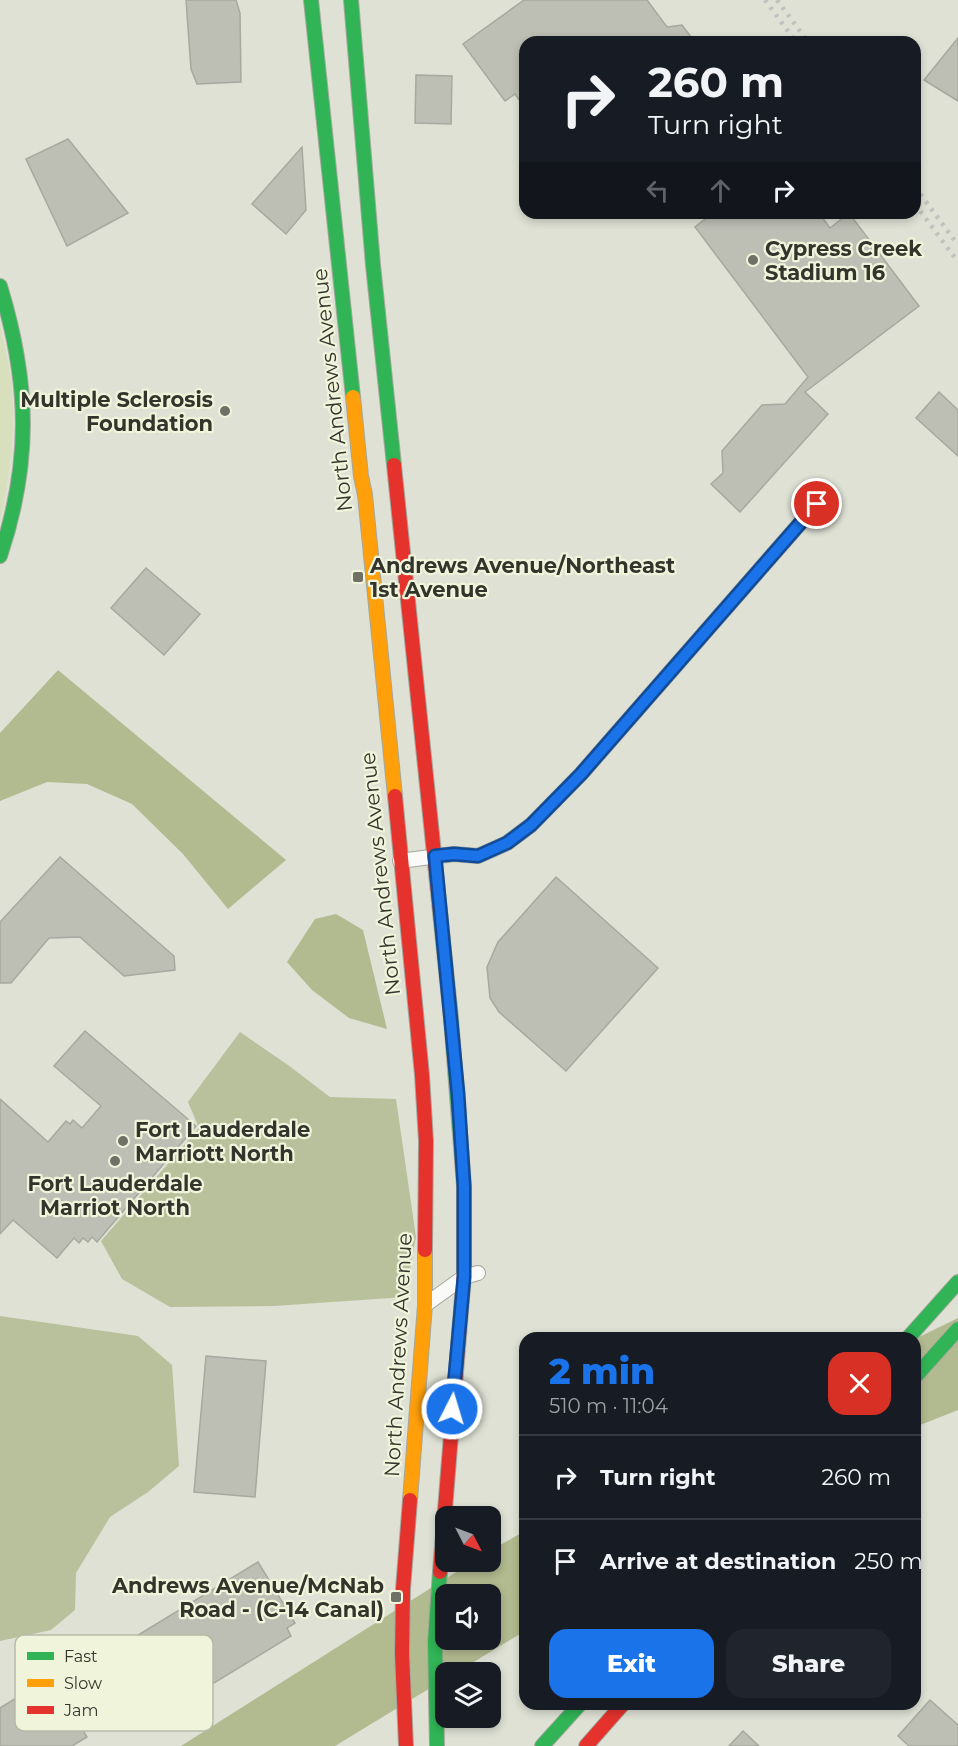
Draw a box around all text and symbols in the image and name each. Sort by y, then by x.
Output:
text: 260 m [648,56,784,108]
icon: right [549,60,627,138]
text: Turn right [648,108,783,141]
icon: left [641,174,674,207]
icon: ahead [704,174,737,207]
icon: right [767,174,800,207]
place label: Cypress Creek Stadium 16 [765,236,922,285]
marker: Cypress Creek Stadium 16 [746,253,760,267]
street label: North Andrews Avenue [307,267,357,513]
place label: Multiple Sclerosis Foundation [20,387,213,436]
marker: Multiple Sclerosis Foundation [218,404,232,418]
pin [791,478,842,529]
icon: arrive [800,487,833,520]
place label: Andrews Avenue/Northeast 1st Avenue [369,553,675,602]
marker: Andrews Avenue/Northeast 1st Avenue [351,570,365,584]
street label: North Andrews Avenue [355,751,405,997]
place label: Fort Lauderdale Marriott North [135,1117,310,1166]
marker: Fort Lauderdale Marriott North [116,1134,130,1148]
marker: Fort Lauderdale Marriot North [108,1154,122,1168]
place label: Fort Lauderdale Marriot North [27,1171,203,1220]
street label: North Andrews Avenue [379,1232,417,1478]
text: 2 min [549,1349,655,1393]
button: close [828,1352,891,1415]
position arrow [420,1377,484,1441]
text: 510 m · 11:04 [549,1394,668,1418]
icon: right [549,1461,582,1494]
text: Turn right [600,1464,715,1491]
text: 260 m [821,1464,891,1491]
north arrow [435,1506,501,1572]
map controls [435,1506,501,1728]
icon: arrive [549,1545,582,1578]
text: Arrive at destination [600,1548,836,1575]
text: 250 m [854,1548,923,1575]
place label: Andrews Avenue/McNab Road - (C-14 Canal) [111,1573,384,1622]
button: sound [435,1584,501,1650]
marker: Andrews Avenue/McNab Road - (C-14 Canal) [389,1590,403,1604]
button: Exit [549,1629,714,1698]
button: Share [726,1629,891,1698]
legend [15,1635,213,1731]
text: Fast [64,1647,98,1666]
button: layers [435,1662,501,1728]
text: Slow [64,1674,102,1693]
text: Jam [63,1701,98,1720]

